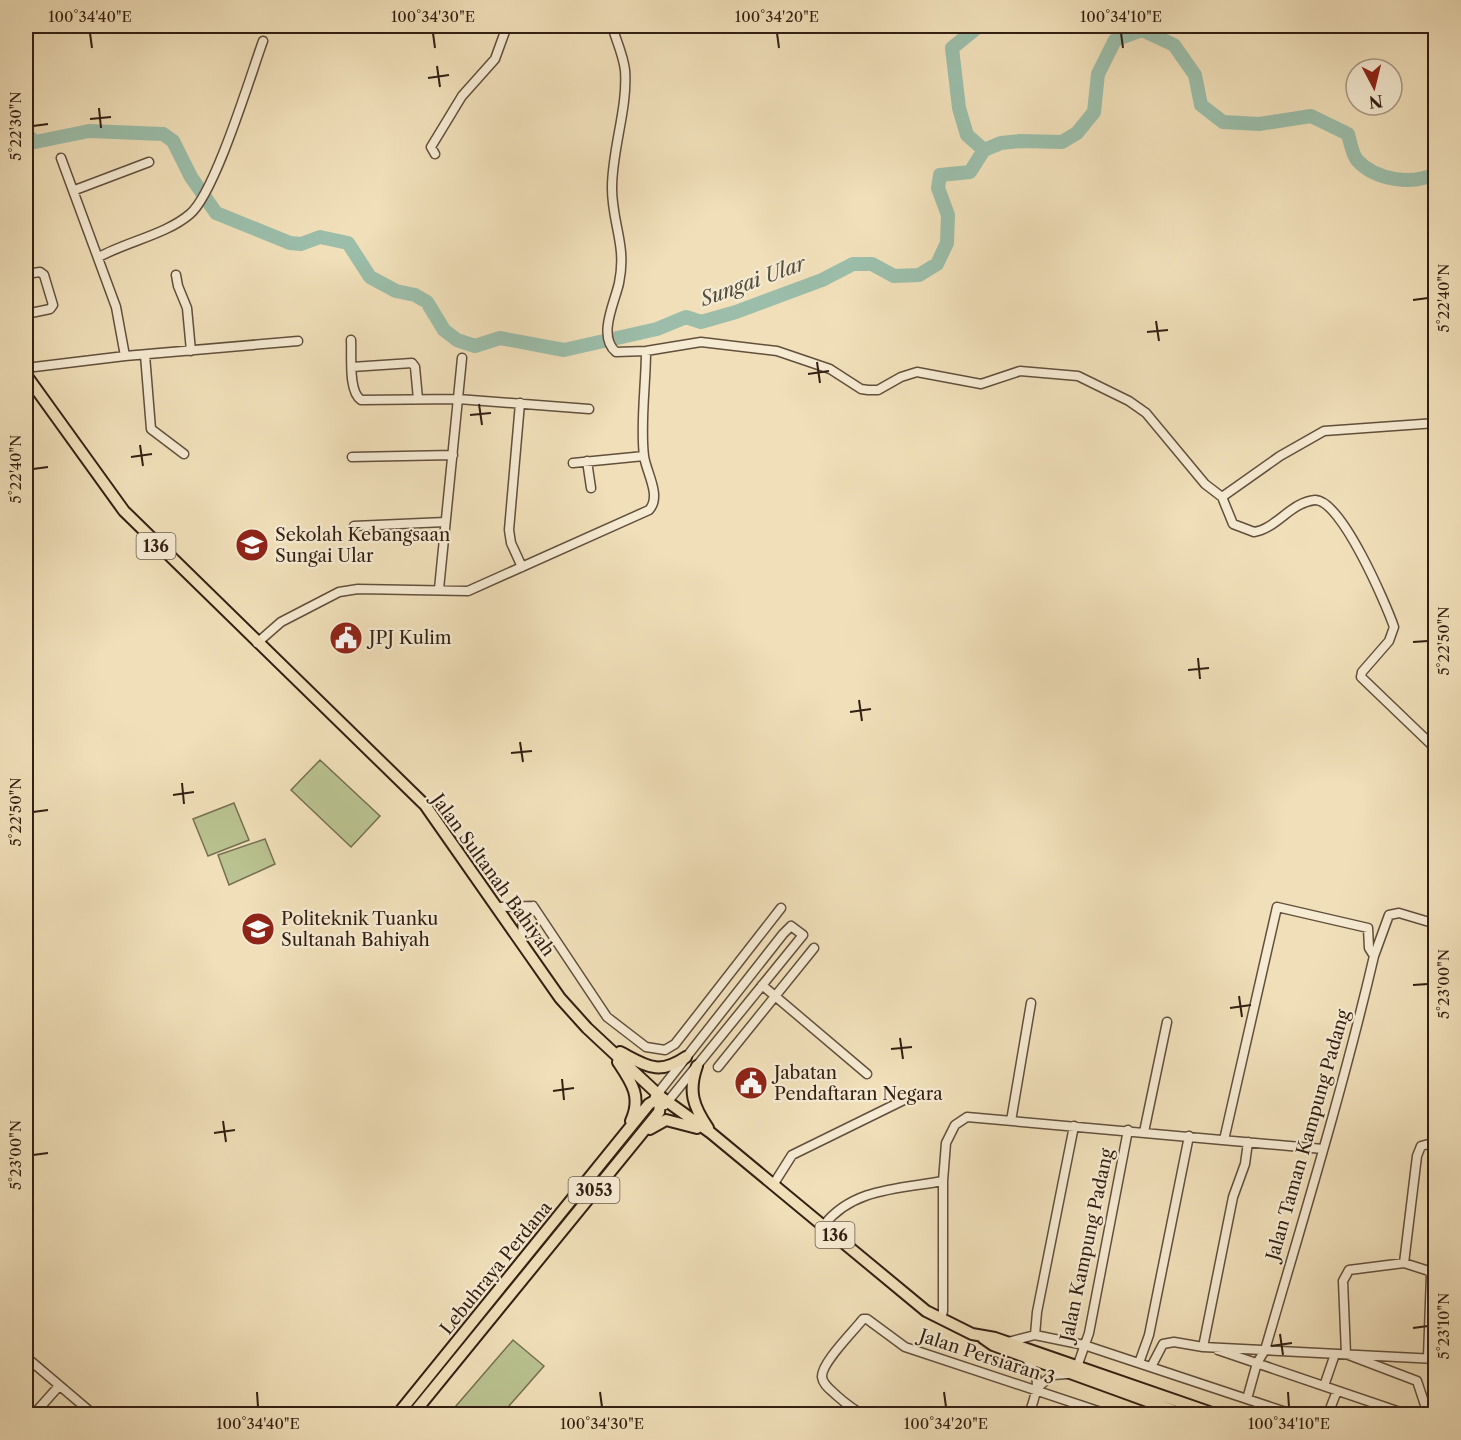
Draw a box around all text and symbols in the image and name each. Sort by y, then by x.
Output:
text: 100°34'40"E [48,7,132,26]
text: 100°34'30"E [391,7,475,26]
text: 100°34'20"E [735,7,819,26]
text: 100°34'10"E [1080,7,1162,26]
north arrow [1344,57,1404,117]
text: 5°22'30"N [6,91,25,161]
text: N [1368,91,1384,113]
water label: Sungai Ular [696,250,811,312]
text: 5°22'40"N [1434,264,1453,332]
text: 5°22'40"N [6,435,25,503]
place label: Sekolah Kebangsaan Sungai Ular [275,524,450,567]
school or university icon: Sekolah Kebangsaan Sungai Ular [234,527,270,563]
road number: 136 [136,533,176,559]
text: 5°22'50"N [1434,606,1453,676]
public building icon: JPJ Kulim [328,620,364,656]
place label: JPJ Kulim [366,627,452,649]
text: 5°22'50"N [6,777,25,847]
street label: Jalan Sultanah Bahiyah [425,787,559,960]
place label: Politeknik Tuanku Sultanah Bahiyah [281,908,438,951]
school or university icon: Politeknik Tuanku Sultanah Bahiyah [240,911,276,947]
text: 5°23'00"N [1434,949,1453,1019]
street label: Jalan Taman Kampung Padang [1261,1007,1355,1266]
place label: Jabatan Pendaftaran Negara [771,1062,943,1105]
public building icon: Jabatan Pendaftaran Negara [733,1065,769,1101]
text: 5°23'00"N [6,1120,25,1190]
street label: Jalan Kampung Padang [1055,1146,1118,1347]
road number: 3053 [568,1177,620,1203]
street label: Lebuhraya Perdana [435,1196,557,1339]
road number: 136 [816,1222,854,1248]
text: 5°23'10"N [1434,1293,1453,1359]
street label: Jalan Persiaran 3 [914,1324,1058,1389]
text: 100°34'40"E [216,1414,300,1433]
text: 100°34'30"E [560,1414,644,1433]
text: 100°34'20"E [904,1414,988,1433]
text: 100°34'10"E [1248,1414,1330,1433]

